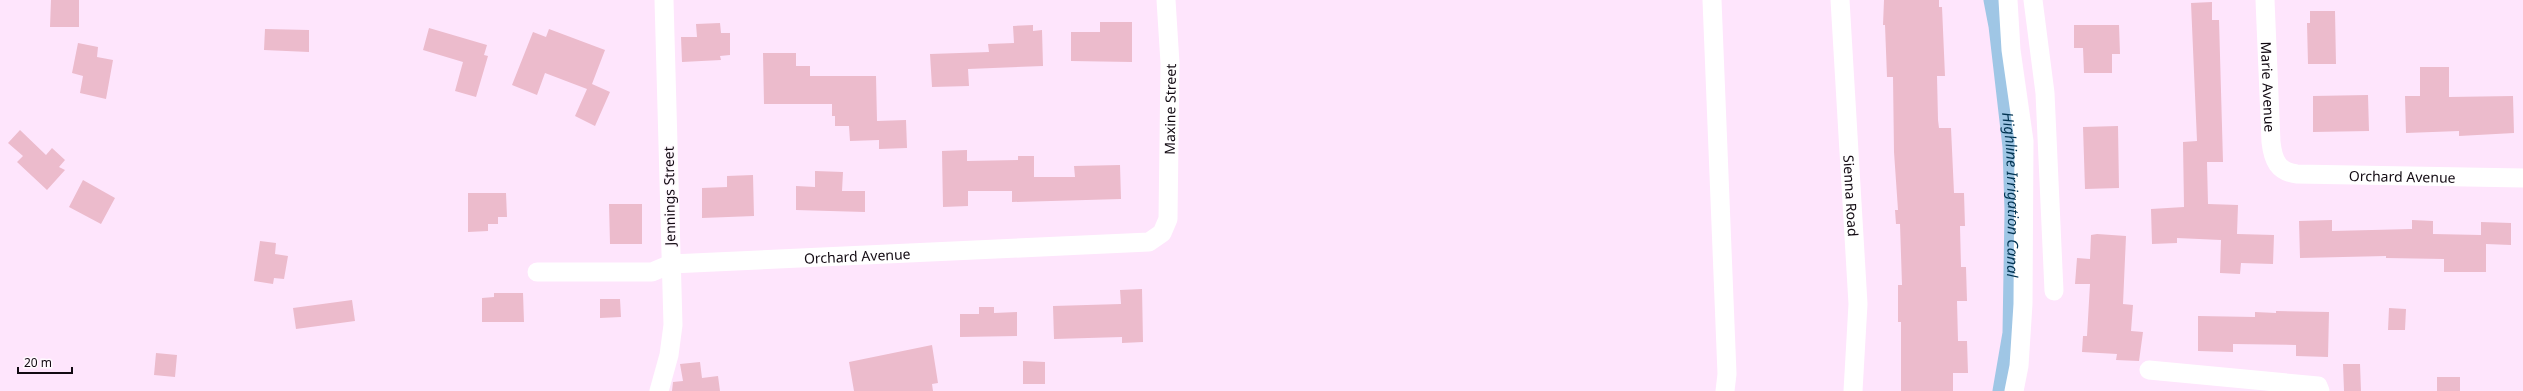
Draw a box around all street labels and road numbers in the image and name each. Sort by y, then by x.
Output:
street label: Marie Avenue [2257,41,2280,133]
street label: Maxine Street [1159,64,1179,155]
street label: Jennings Street [659,146,679,248]
street label: Sienna Road [1840,154,1863,237]
street label: Orchard Avenue [2349,165,2456,186]
street label: Orchard Avenue [803,243,911,267]

